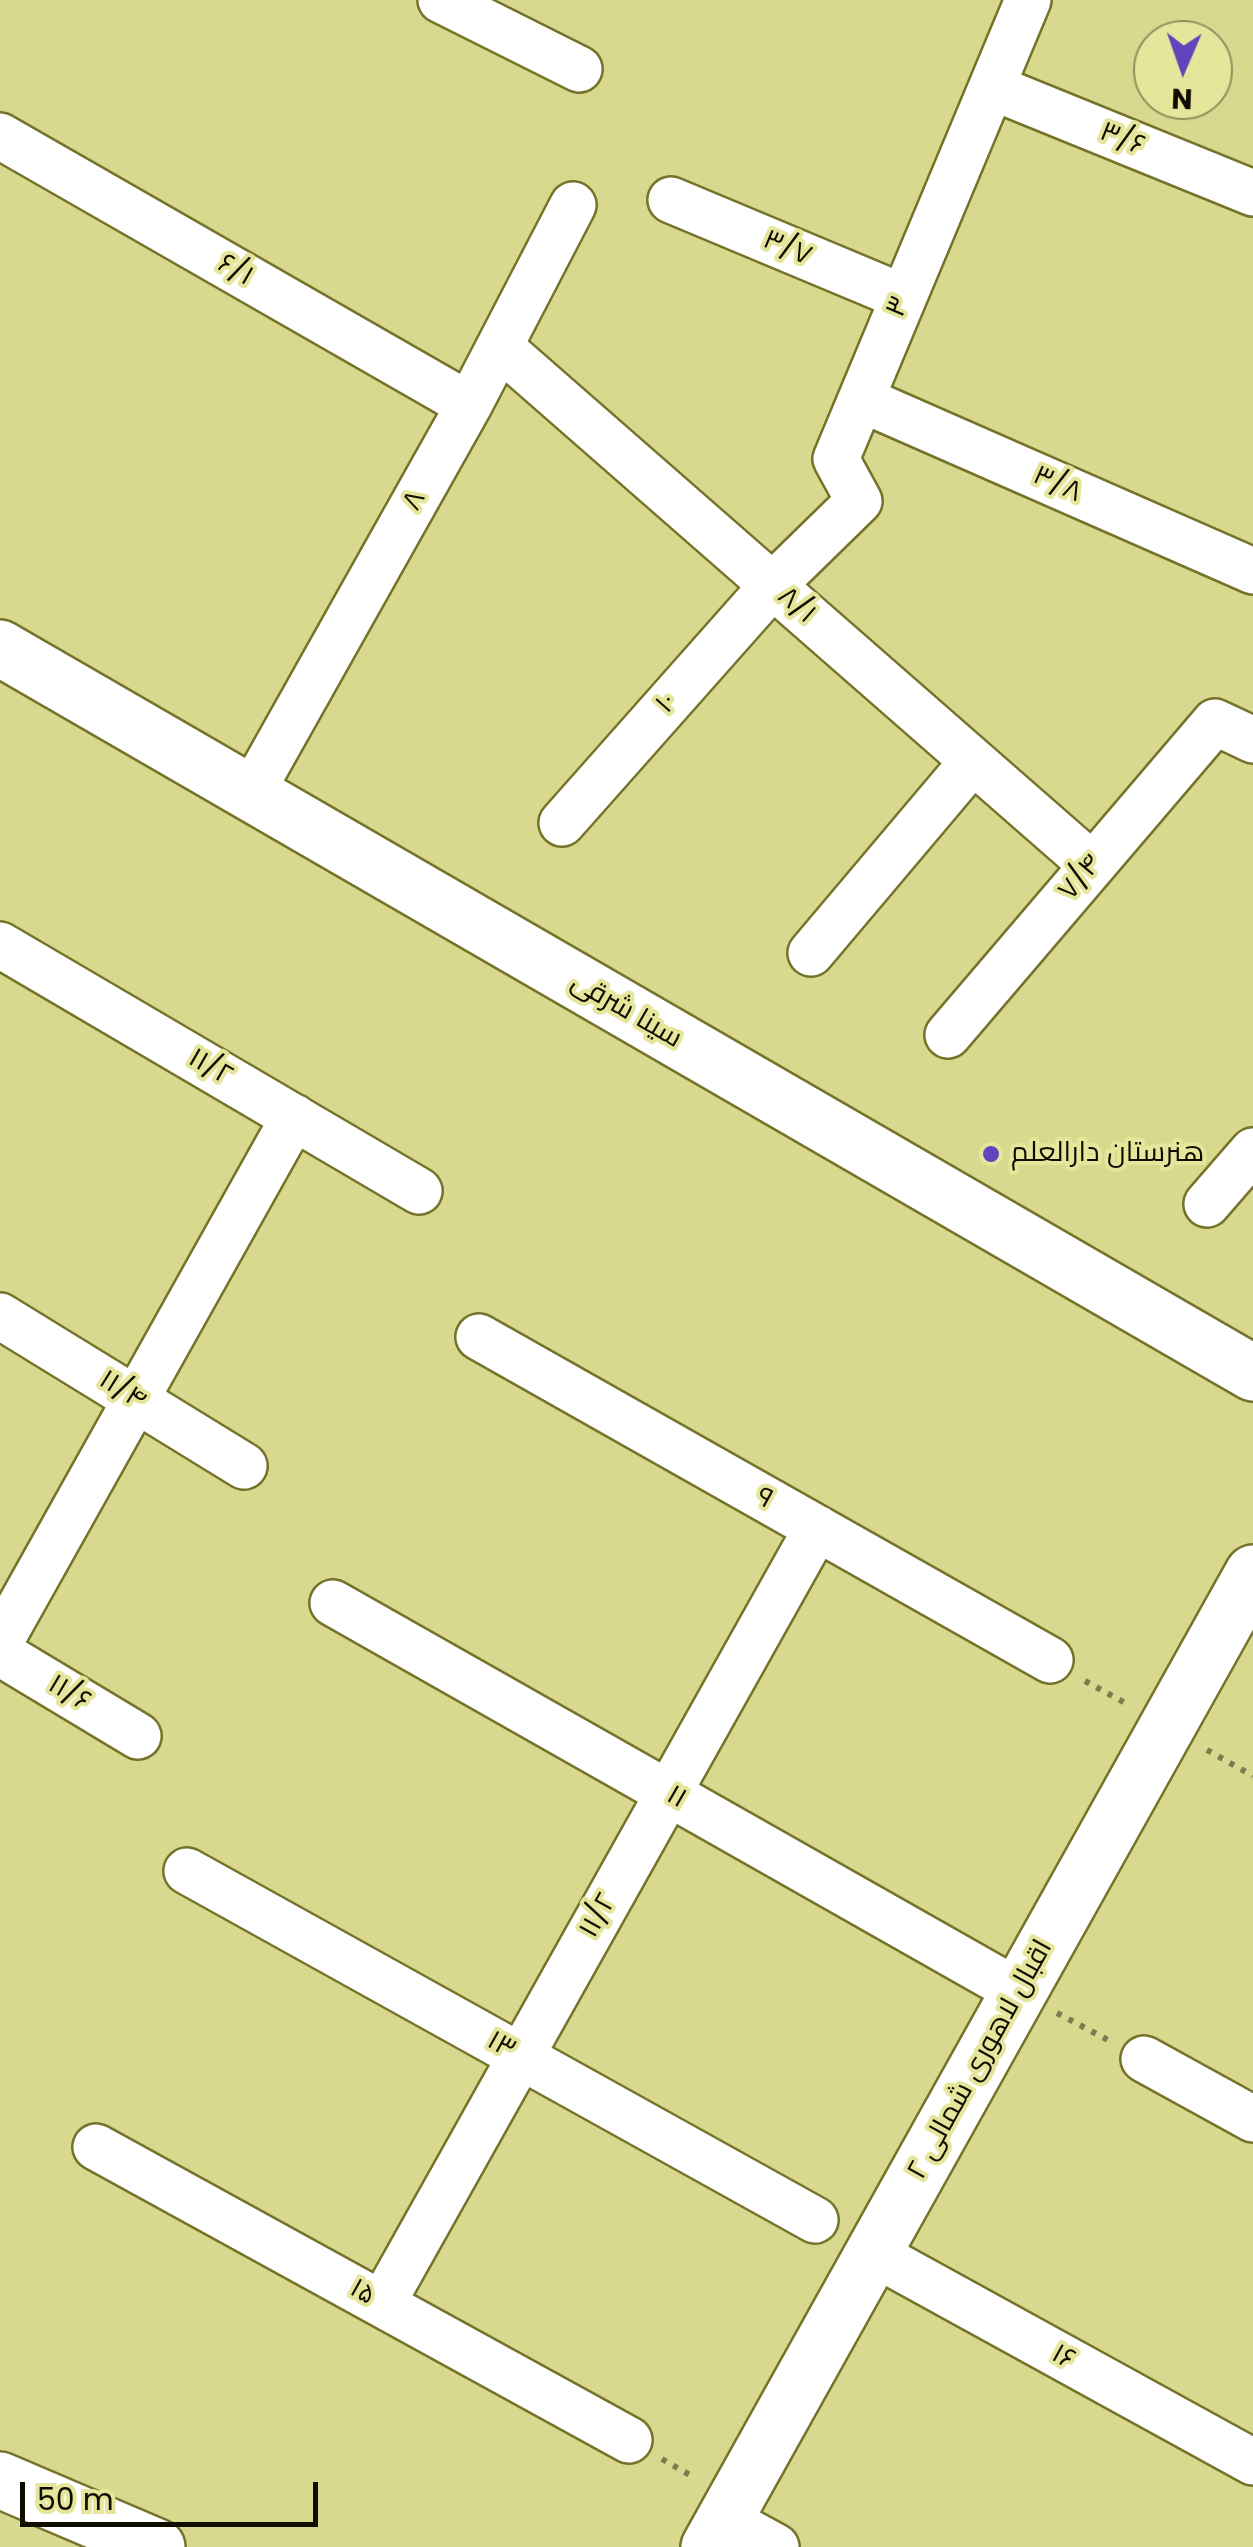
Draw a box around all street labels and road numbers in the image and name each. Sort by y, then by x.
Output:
street label: ۳/۶ [1095,116,1149,164]
street label: ۳/۷ [758,224,816,274]
street label: ۶/۱ [211,248,259,294]
street label: ۳ [880,292,918,322]
street label: ۳/۸ [1027,460,1087,510]
street label: ۸ [396,485,434,517]
street label: ۸/۱ [770,580,822,632]
street label: ۱۰ [649,687,685,721]
street label: ۷/۴ [1052,848,1110,908]
street label: سینا شرقی [565,966,687,1056]
street label: ۱۱/۲ [182,1042,238,1094]
street label: ۱۱/۴ [92,1364,152,1418]
street label: ۹ [750,1481,778,1517]
street label: ۱۱/۶ [41,1668,97,1720]
street label: ۱۱ [660,1779,692,1817]
street label: ۱۱/۲ [573,1888,625,1944]
street label: اقبال لاهوری شمالی ۲ [901,1934,1061,2186]
street label: ۱۳ [481,2025,521,2067]
street label: ۱۵ [343,2273,381,2313]
street label: ۱۶ [1045,2338,1081,2378]

